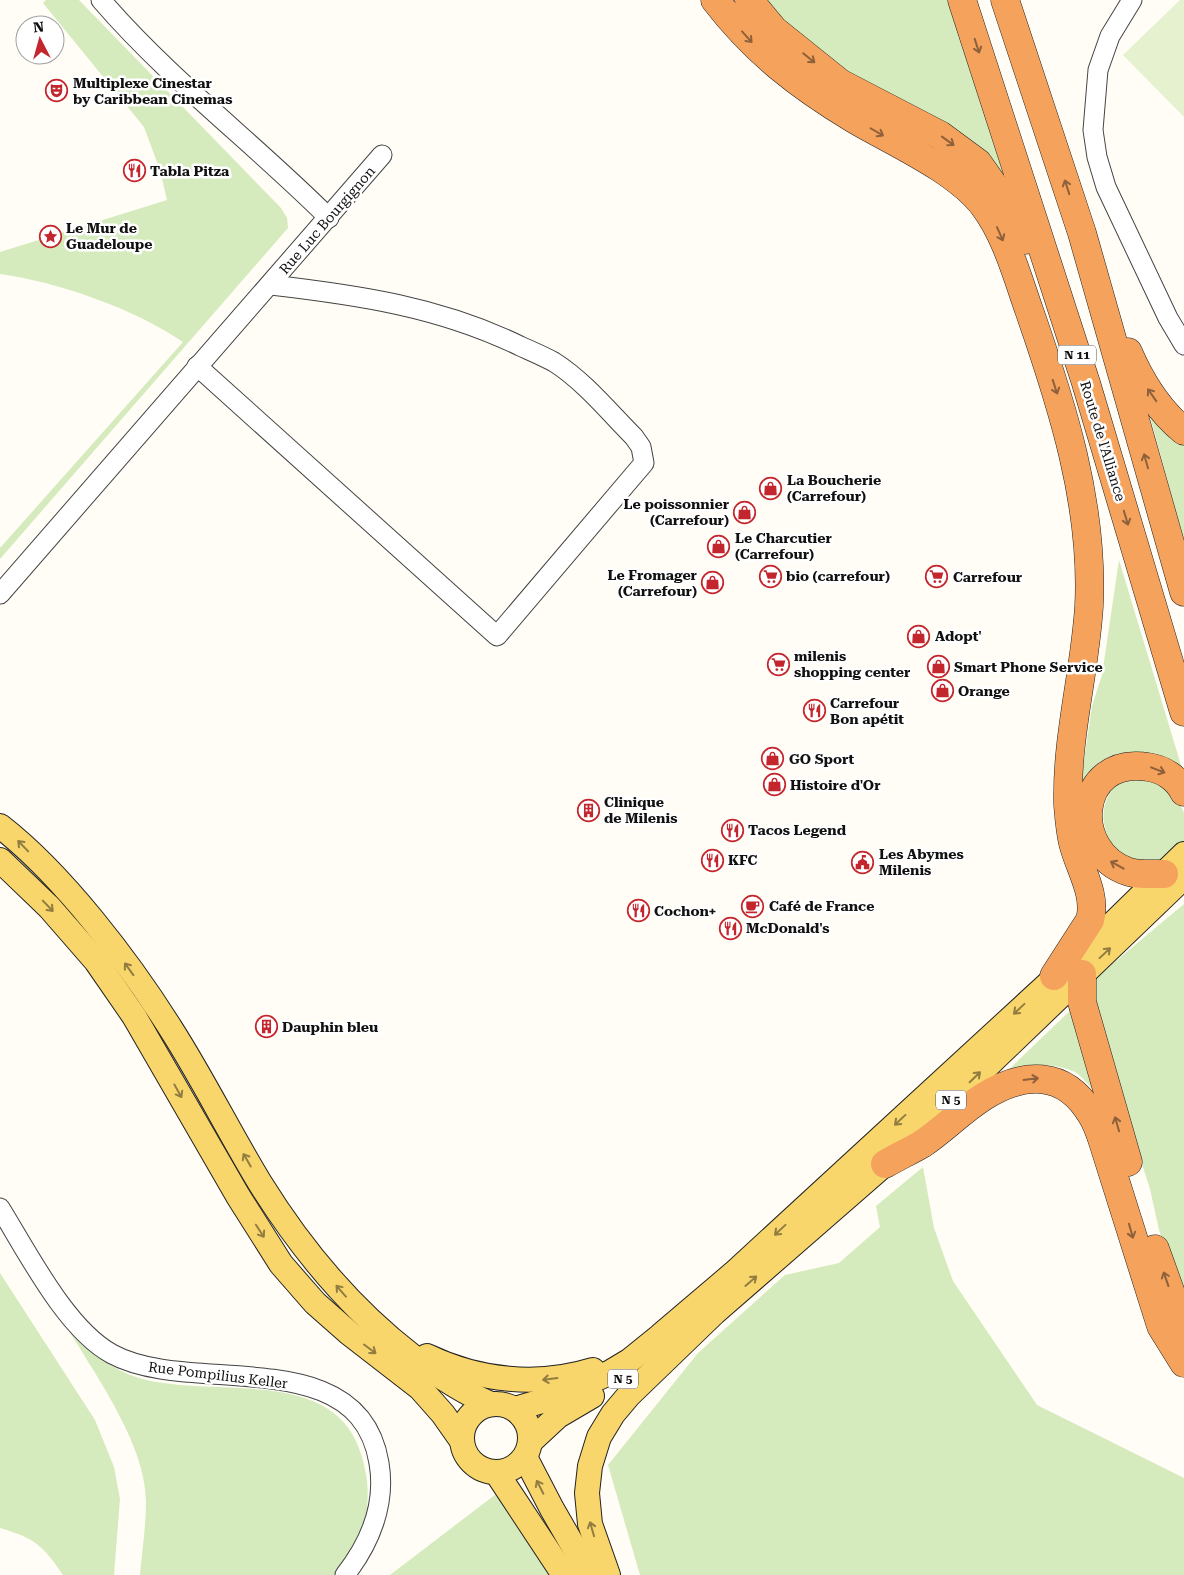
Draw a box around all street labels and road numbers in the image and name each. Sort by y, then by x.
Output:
street label: Rue Luc Bourgignon [276,163,378,277]
road number: N 11 [1058,346,1096,364]
street label: Route de l'Alliance [1077,379,1129,503]
road number: N 5 [936,1090,966,1110]
street label: Rue Pompilius Keller [147,1359,289,1392]
road number: N 5 [608,1370,638,1388]

